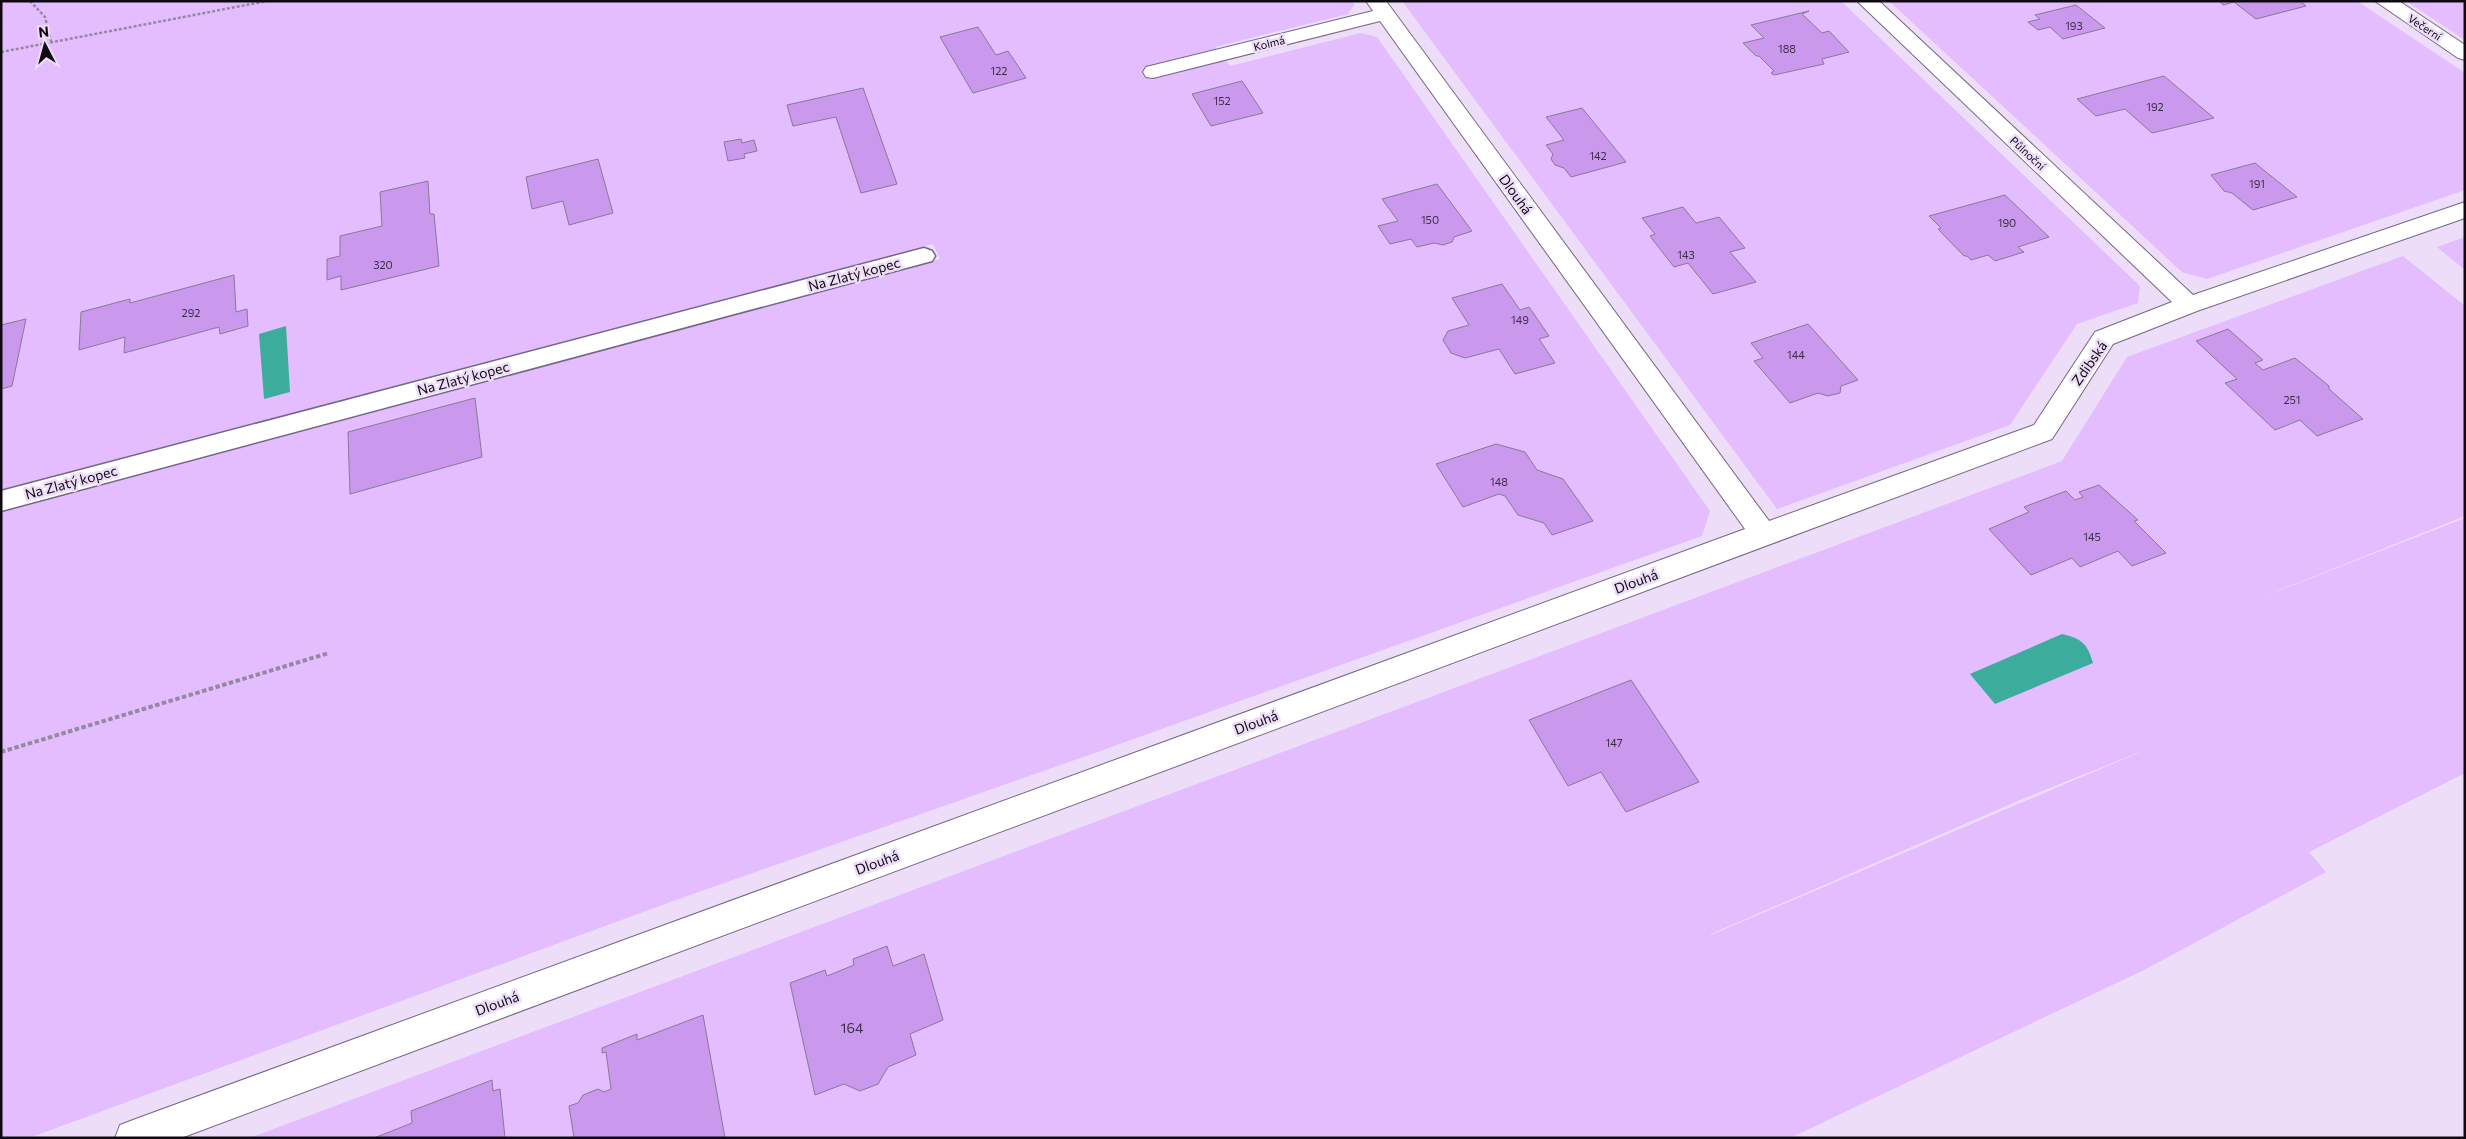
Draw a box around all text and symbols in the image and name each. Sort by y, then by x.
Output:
street label: Večerní [2406,11,2445,43]
house number: 193 [2065,19,2083,32]
north arrow [20,20,70,70]
text: N [37,23,50,41]
street label: Kolmá [1252,33,1286,53]
house number: 188 [1778,42,1796,55]
house number: 122 [991,64,1007,77]
house number: 152 [1213,94,1231,107]
house number: 192 [2146,100,2164,113]
street label: Půlnoční [2008,133,2049,173]
house number: 142 [1589,149,1607,162]
street label: Dlouhá [1496,171,1536,217]
house number: 191 [2249,177,2265,190]
house number: 150 [1421,213,1439,226]
house number: 190 [1998,216,2016,229]
house number: 143 [1677,248,1695,261]
street label: Na Zlatý kopec [806,254,902,294]
house number: 320 [373,258,393,271]
house number: 292 [182,306,200,319]
house number: 149 [1511,313,1529,326]
street label: Zdibská [2068,337,2110,389]
house number: 144 [1787,348,1805,361]
street label: Na Zlatý kopec [415,358,511,398]
house number: 251 [2283,393,2301,406]
street label: Na Zlatý kopec [23,462,119,502]
house number: 148 [1490,475,1508,488]
house number: 145 [2083,530,2101,543]
street label: Dlouhá [1612,565,1660,597]
street label: Dlouhá [1232,706,1280,738]
house number: 147 [1606,736,1623,749]
street label: Dlouhá [853,846,901,878]
street label: Dlouhá [473,987,521,1019]
house number: 164 [841,1019,864,1036]

